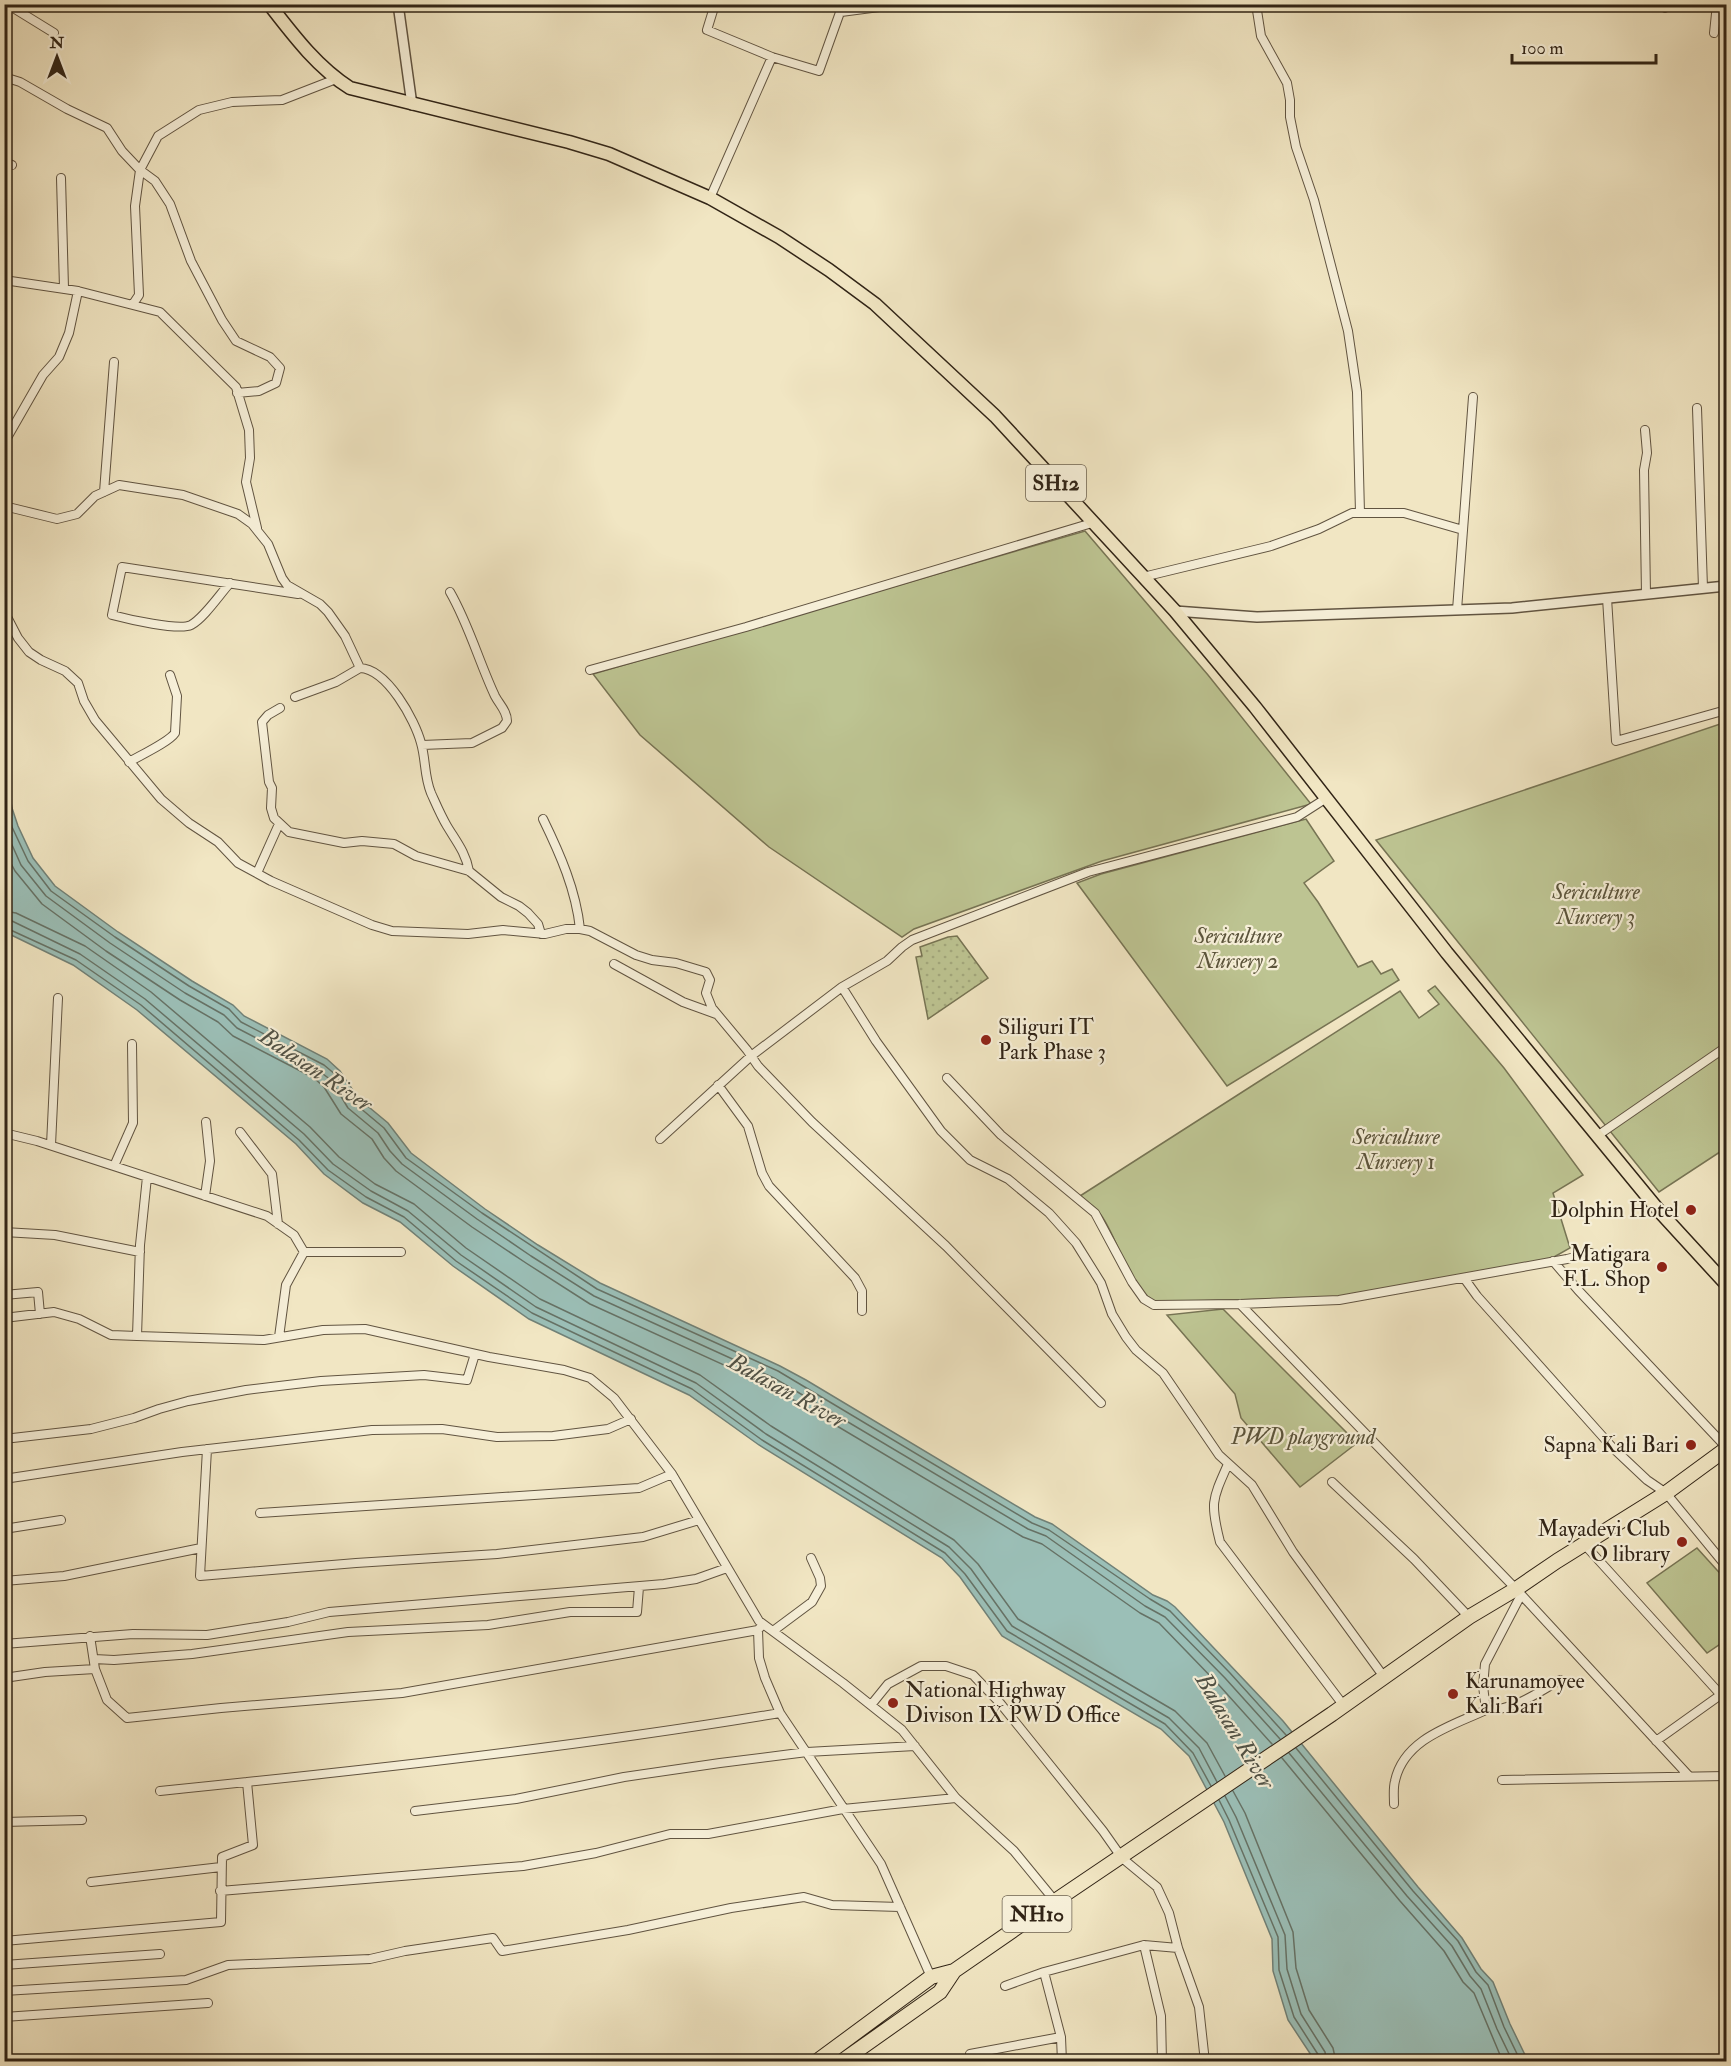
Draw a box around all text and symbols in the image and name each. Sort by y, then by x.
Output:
north arrow [27,27,87,87]
scale bar [1512,27,1656,65]
text: N [49,33,65,53]
text: 100 m [1521,37,1564,60]
road number: SH12 [1026,465,1086,501]
park label: Sericulture Nursery 3 [1551,878,1641,931]
park label: Sericulture Nursery 2 [1193,922,1283,975]
place label: Siliguri IT Park Phase 3 [998,1013,1106,1066]
water label: Balasan River [253,1020,380,1120]
marker: Siliguri IT Park Phase 3 [979,1033,993,1047]
park label: Sericulture Nursery 1 [1351,1123,1441,1176]
place label: Dolphin Hotel [1550,1196,1679,1225]
marker: Dolphin Hotel [1684,1203,1698,1217]
place label: Matigara F.L. Shop [1563,1240,1651,1294]
marker: Matigara F.L. Shop [1655,1260,1669,1274]
water label: Balasan River [722,1345,852,1437]
park label: PWD playground [1230,1423,1377,1451]
place label: Sapna Kali Bari [1544,1431,1679,1460]
marker: Sapna Kali Bari [1684,1438,1698,1452]
place label: Mayadevi Club O library [1538,1515,1670,1568]
marker: Mayadevi Club O library [1675,1535,1689,1549]
water label: Balasan River [1188,1666,1282,1796]
place label: Karunamoyee Kali Bari [1465,1667,1585,1720]
place label: National Highway Divison IX PWD Office [905,1676,1120,1729]
marker: Karunamoyee Kali Bari [1446,1687,1460,1701]
marker: National Highway Divison IX PWD Office [886,1696,900,1710]
road number: NH10 [1002,1896,1072,1932]

